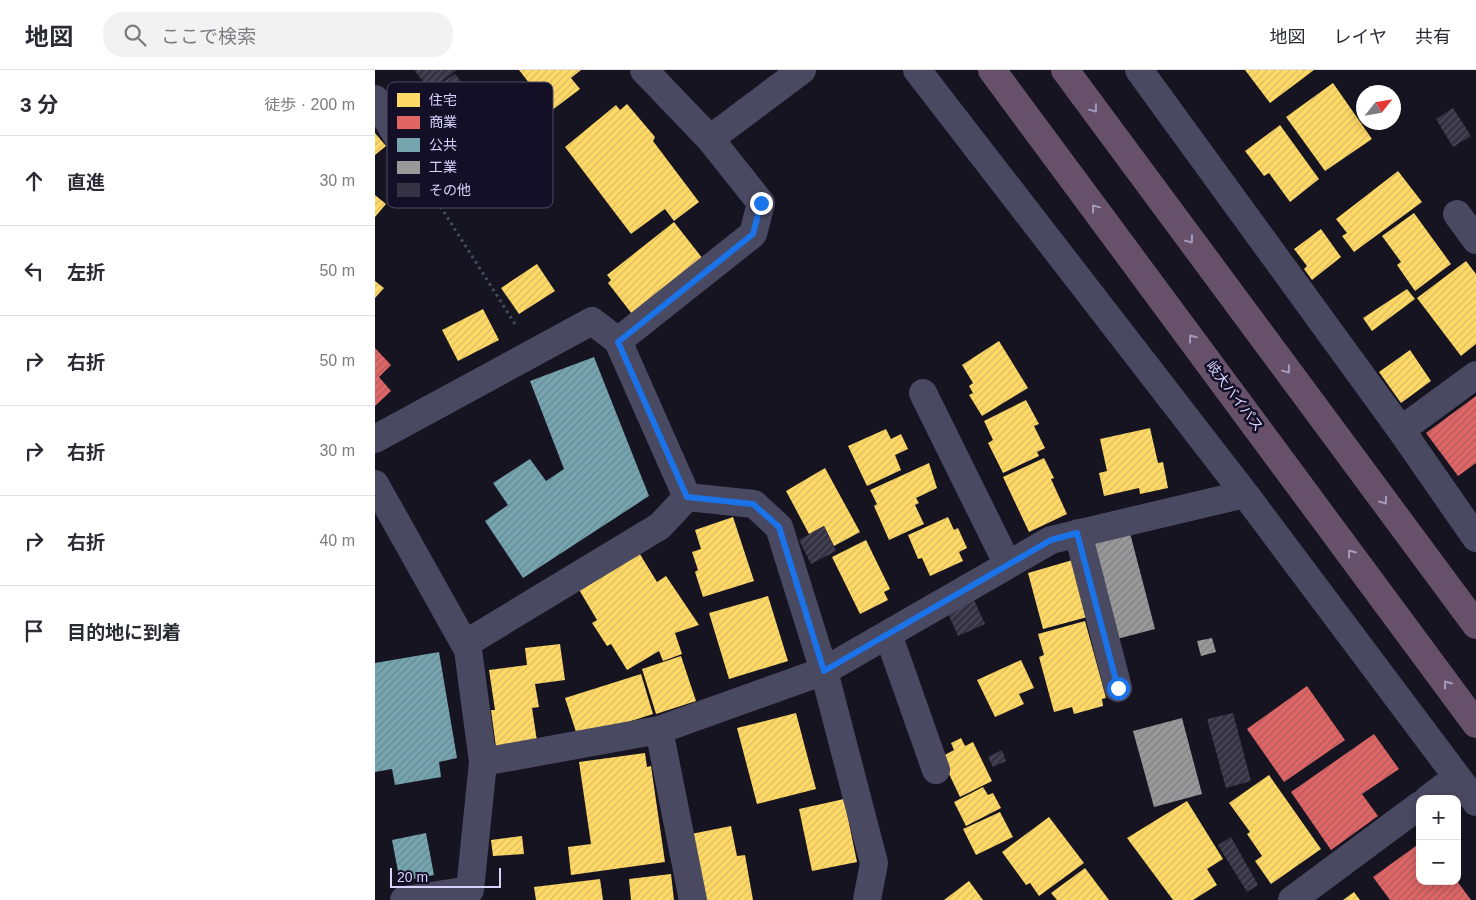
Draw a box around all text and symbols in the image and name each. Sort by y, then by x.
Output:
search box [103,12,453,57]
icon: search [121,21,149,49]
text: 地図 [25,23,73,50]
text: ここで検索 [161,26,256,47]
text: 地図 [1270,27,1306,47]
text: レイヤ [1334,27,1387,47]
text: 共有 [1415,27,1451,47]
legend [387,82,553,208]
north arrow [1356,85,1401,130]
text: 住宅 [429,92,457,108]
text: 3 分 [20,93,59,116]
text: 徒歩 · 200 m [264,96,355,113]
one-way arrow [1088,103,1096,112]
text: 商業 [429,114,457,130]
text: 公共 [429,137,457,153]
text: 工業 [429,159,457,175]
icon: ahead [20,167,48,195]
text: 直進 [67,172,105,193]
text: 30 m [319,172,355,189]
text: その他 [429,182,471,198]
route end [750,192,773,215]
one-way arrow [1092,204,1101,214]
one-way arrow [1185,234,1193,243]
icon: left [20,257,48,285]
text: 左折 [67,262,105,283]
text: 50 m [319,262,355,279]
one-way arrow [1189,334,1198,344]
icon: right [20,347,48,375]
text: 右折 [67,352,105,373]
text: 50 m [319,352,355,369]
street label: 岐大バイパス [1203,358,1267,434]
one-way arrow [1281,364,1290,374]
icon: right [20,437,48,465]
text: 右折 [67,442,105,463]
text: 30 m [319,442,355,459]
one-way arrow [1378,495,1387,505]
icon: right [20,527,48,555]
text: 右折 [67,532,105,553]
text: 40 m [319,532,355,549]
one-way arrow [1348,549,1357,559]
icon: arrive [20,617,48,645]
text: 目的地に到着 [67,622,181,643]
route start [1107,677,1130,700]
one-way arrow [1444,680,1453,690]
map controls [1416,795,1461,885]
button: + [1416,795,1461,840]
button: − [1416,840,1461,885]
scale bar [390,865,501,888]
text: 20 m [397,869,428,885]

